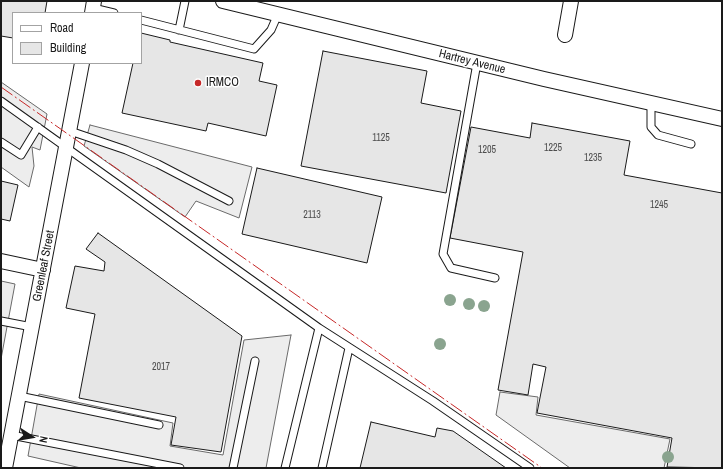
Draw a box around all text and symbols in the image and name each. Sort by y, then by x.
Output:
legend [12,12,142,64]
text: Road [50,20,74,36]
text: Building [50,40,86,56]
street label: Hartrey Avenue [437,47,507,77]
place label: IRMCO [206,76,239,90]
marker: IRMCO [193,78,203,88]
house number: 1125 [372,132,390,144]
house number: 1225 [544,142,562,154]
house number: 1205 [478,144,496,156]
house number: 1235 [584,152,602,164]
house number: 1245 [650,199,668,211]
house number: 2113 [303,209,321,221]
street label: Greenleaf Street [30,229,58,303]
house number: 2017 [152,361,170,373]
north arrow [12,417,52,457]
text: N [36,435,51,444]

